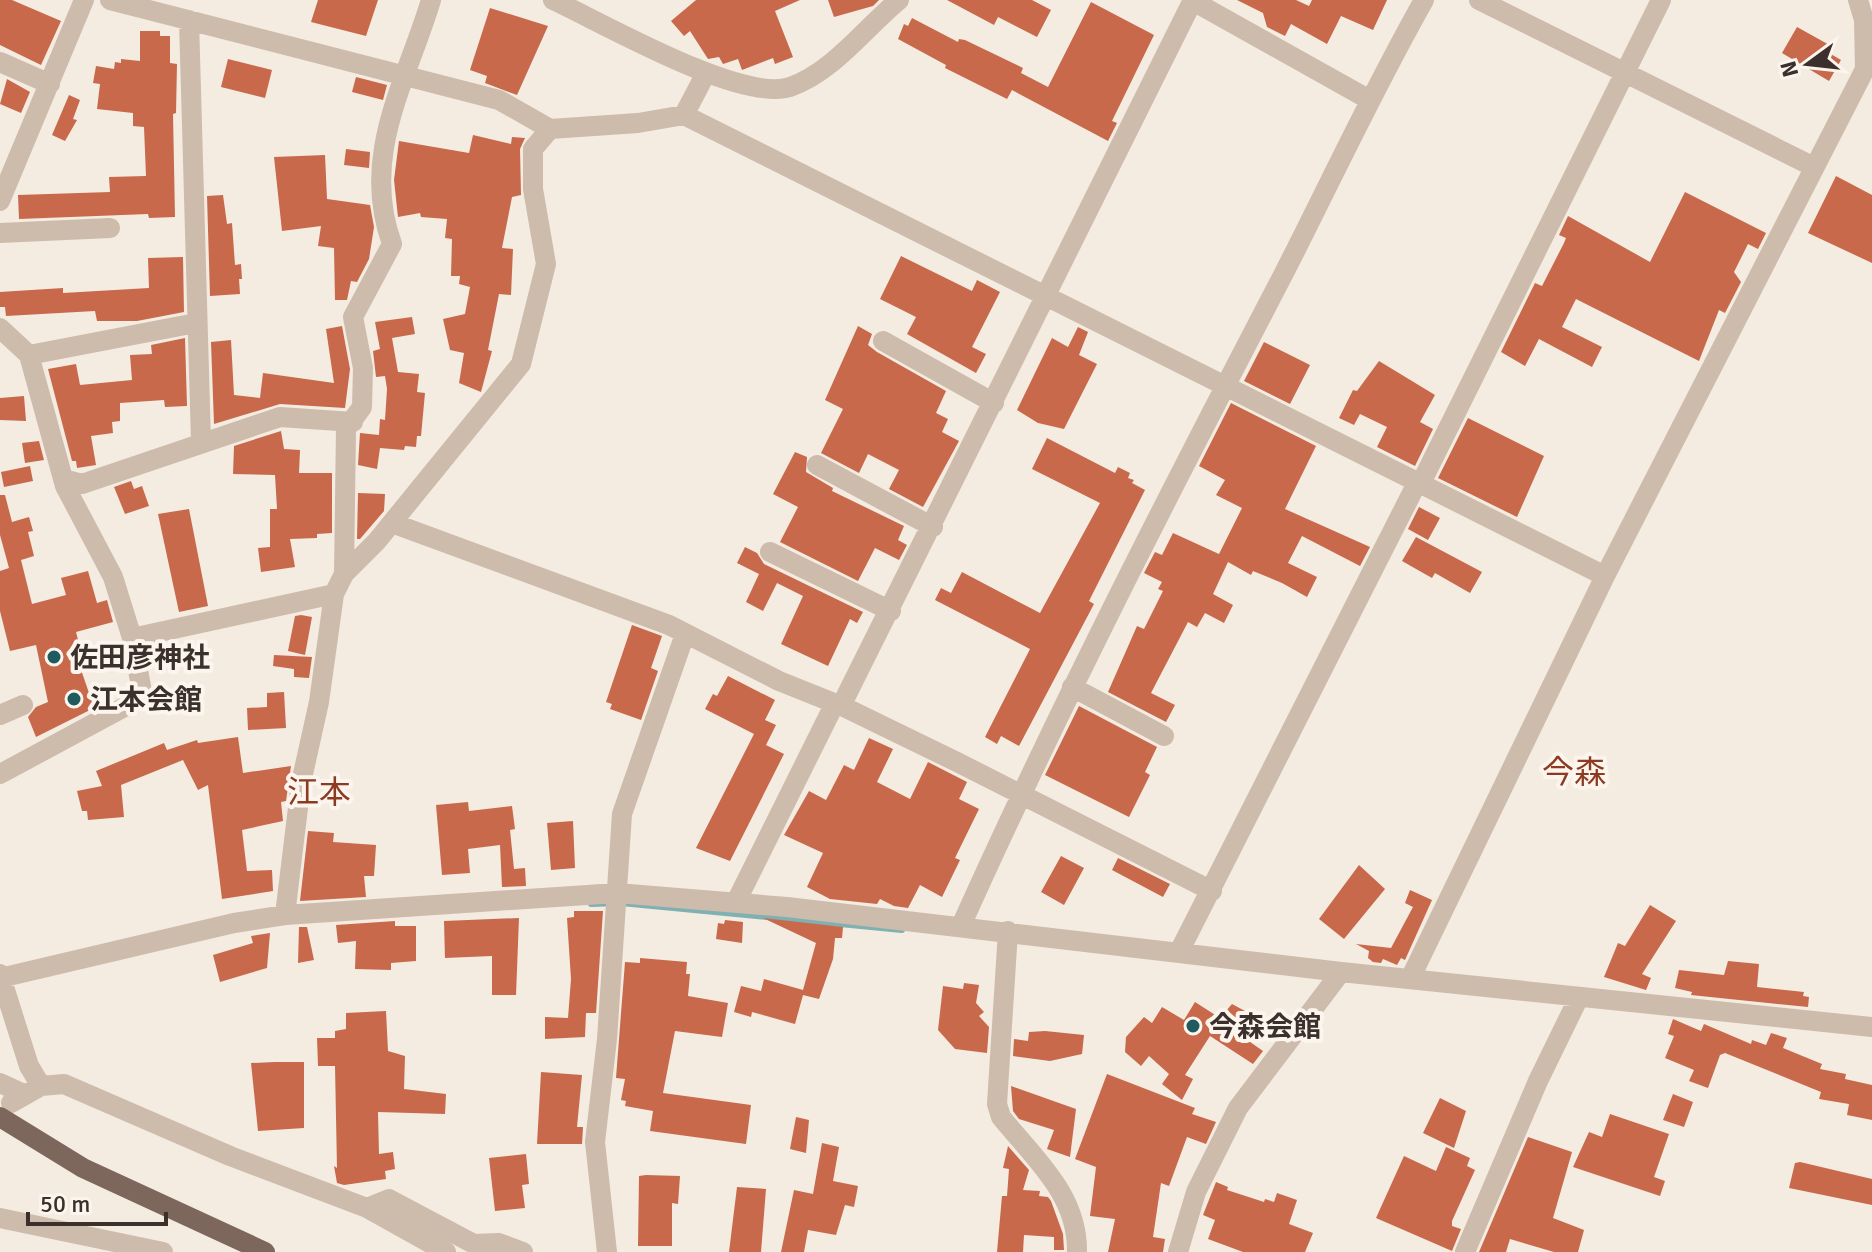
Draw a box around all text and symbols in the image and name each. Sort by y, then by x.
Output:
north arrow [1768,24,1848,104]
text: N [1774,58,1804,80]
place label: 佐田彦神社 [70,641,210,675]
marker: 佐田彦神社 [45,648,63,666]
place label: 江本会館 [90,683,202,717]
marker: 江本会館 [65,690,83,708]
district label: 今森 [1542,753,1606,792]
district label: 江本 [287,773,351,812]
place label: 今森会館 [1209,1010,1321,1044]
marker: 今森会館 [1184,1017,1202,1035]
scale bar [28,1176,166,1226]
text: 50 m [40,1189,90,1219]

